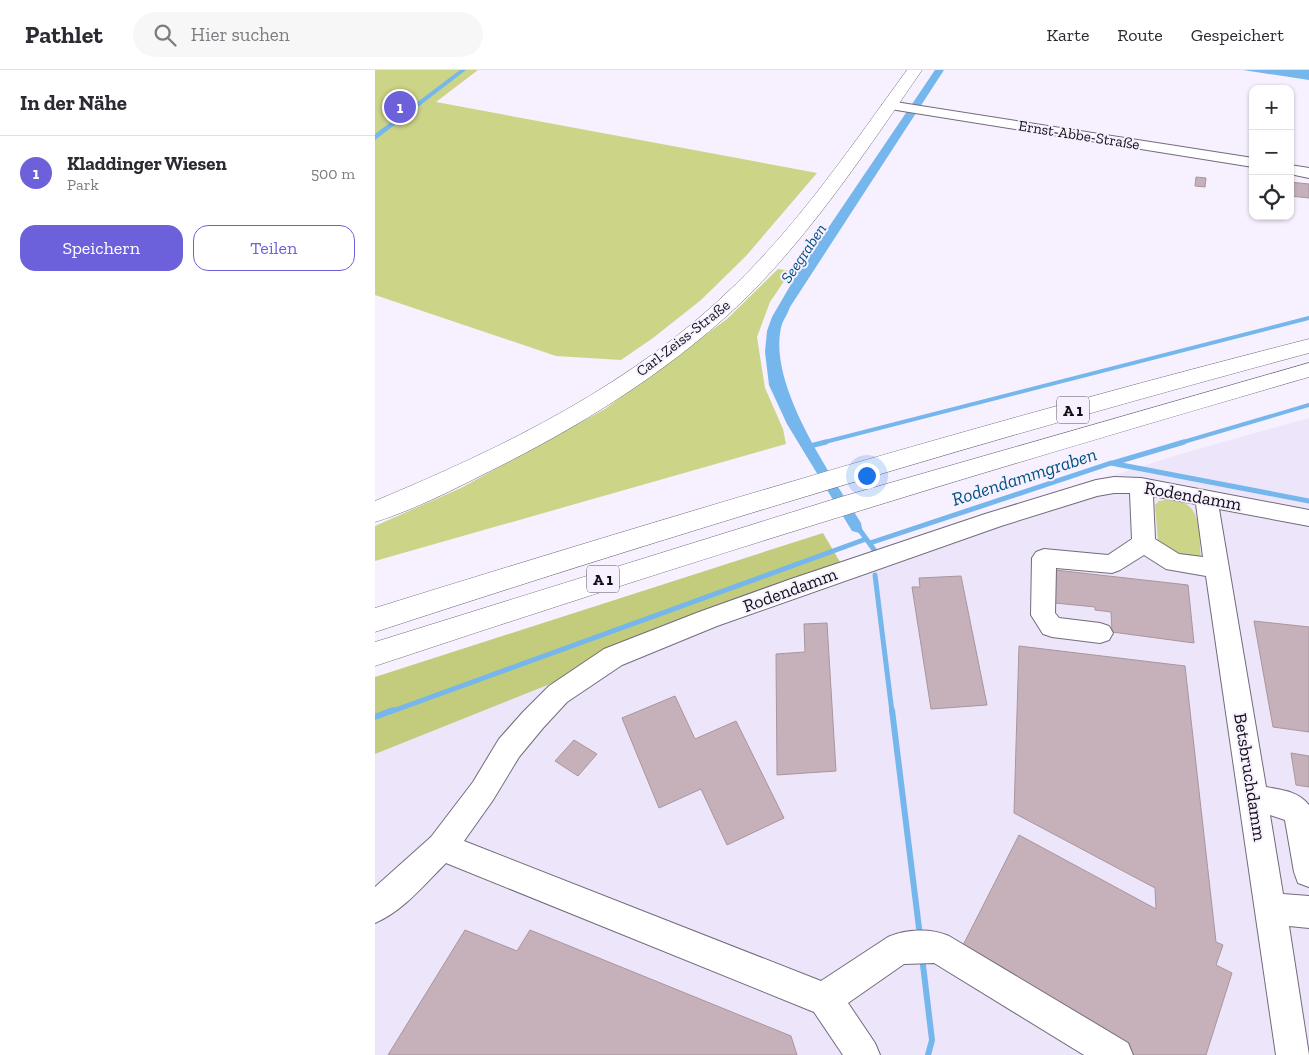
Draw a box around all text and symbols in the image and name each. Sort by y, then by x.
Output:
search box [133,12,483,57]
text: Pathlet [25,20,103,49]
icon: search [151,21,179,49]
text: Hier suchen [191,23,290,46]
text: Karte [1046,24,1089,46]
text: Route [1117,24,1163,46]
text: Gespeichert [1191,24,1284,46]
map controls [1249,85,1294,220]
button: + [1249,85,1294,130]
pin: 1 [384,88,416,126]
text: In der Nähe [20,90,127,115]
street label: Ernst-Abbe-Straße [1017,117,1141,153]
button: − [1249,130,1294,175]
text: Kladdinger Wiesen [67,152,227,175]
text: 1 [33,164,39,183]
text: 500 m [311,164,355,183]
text: Park [67,175,99,194]
button: locate [1249,175,1294,220]
water label: Seegraben [777,220,830,287]
button: Speichern [20,225,183,271]
button: Teilen [193,225,355,271]
street label: Carl-Zeiss-Straße [633,296,733,380]
road number: A 1 [1057,396,1089,424]
water label: Rodendammgraben [949,442,1100,511]
your location [854,463,880,489]
street label: Rodendamm [1143,477,1244,515]
street label: Rodendamm [740,563,840,617]
road number: A 1 [587,566,619,592]
street label: Betsbruchdamm [1229,711,1271,843]

